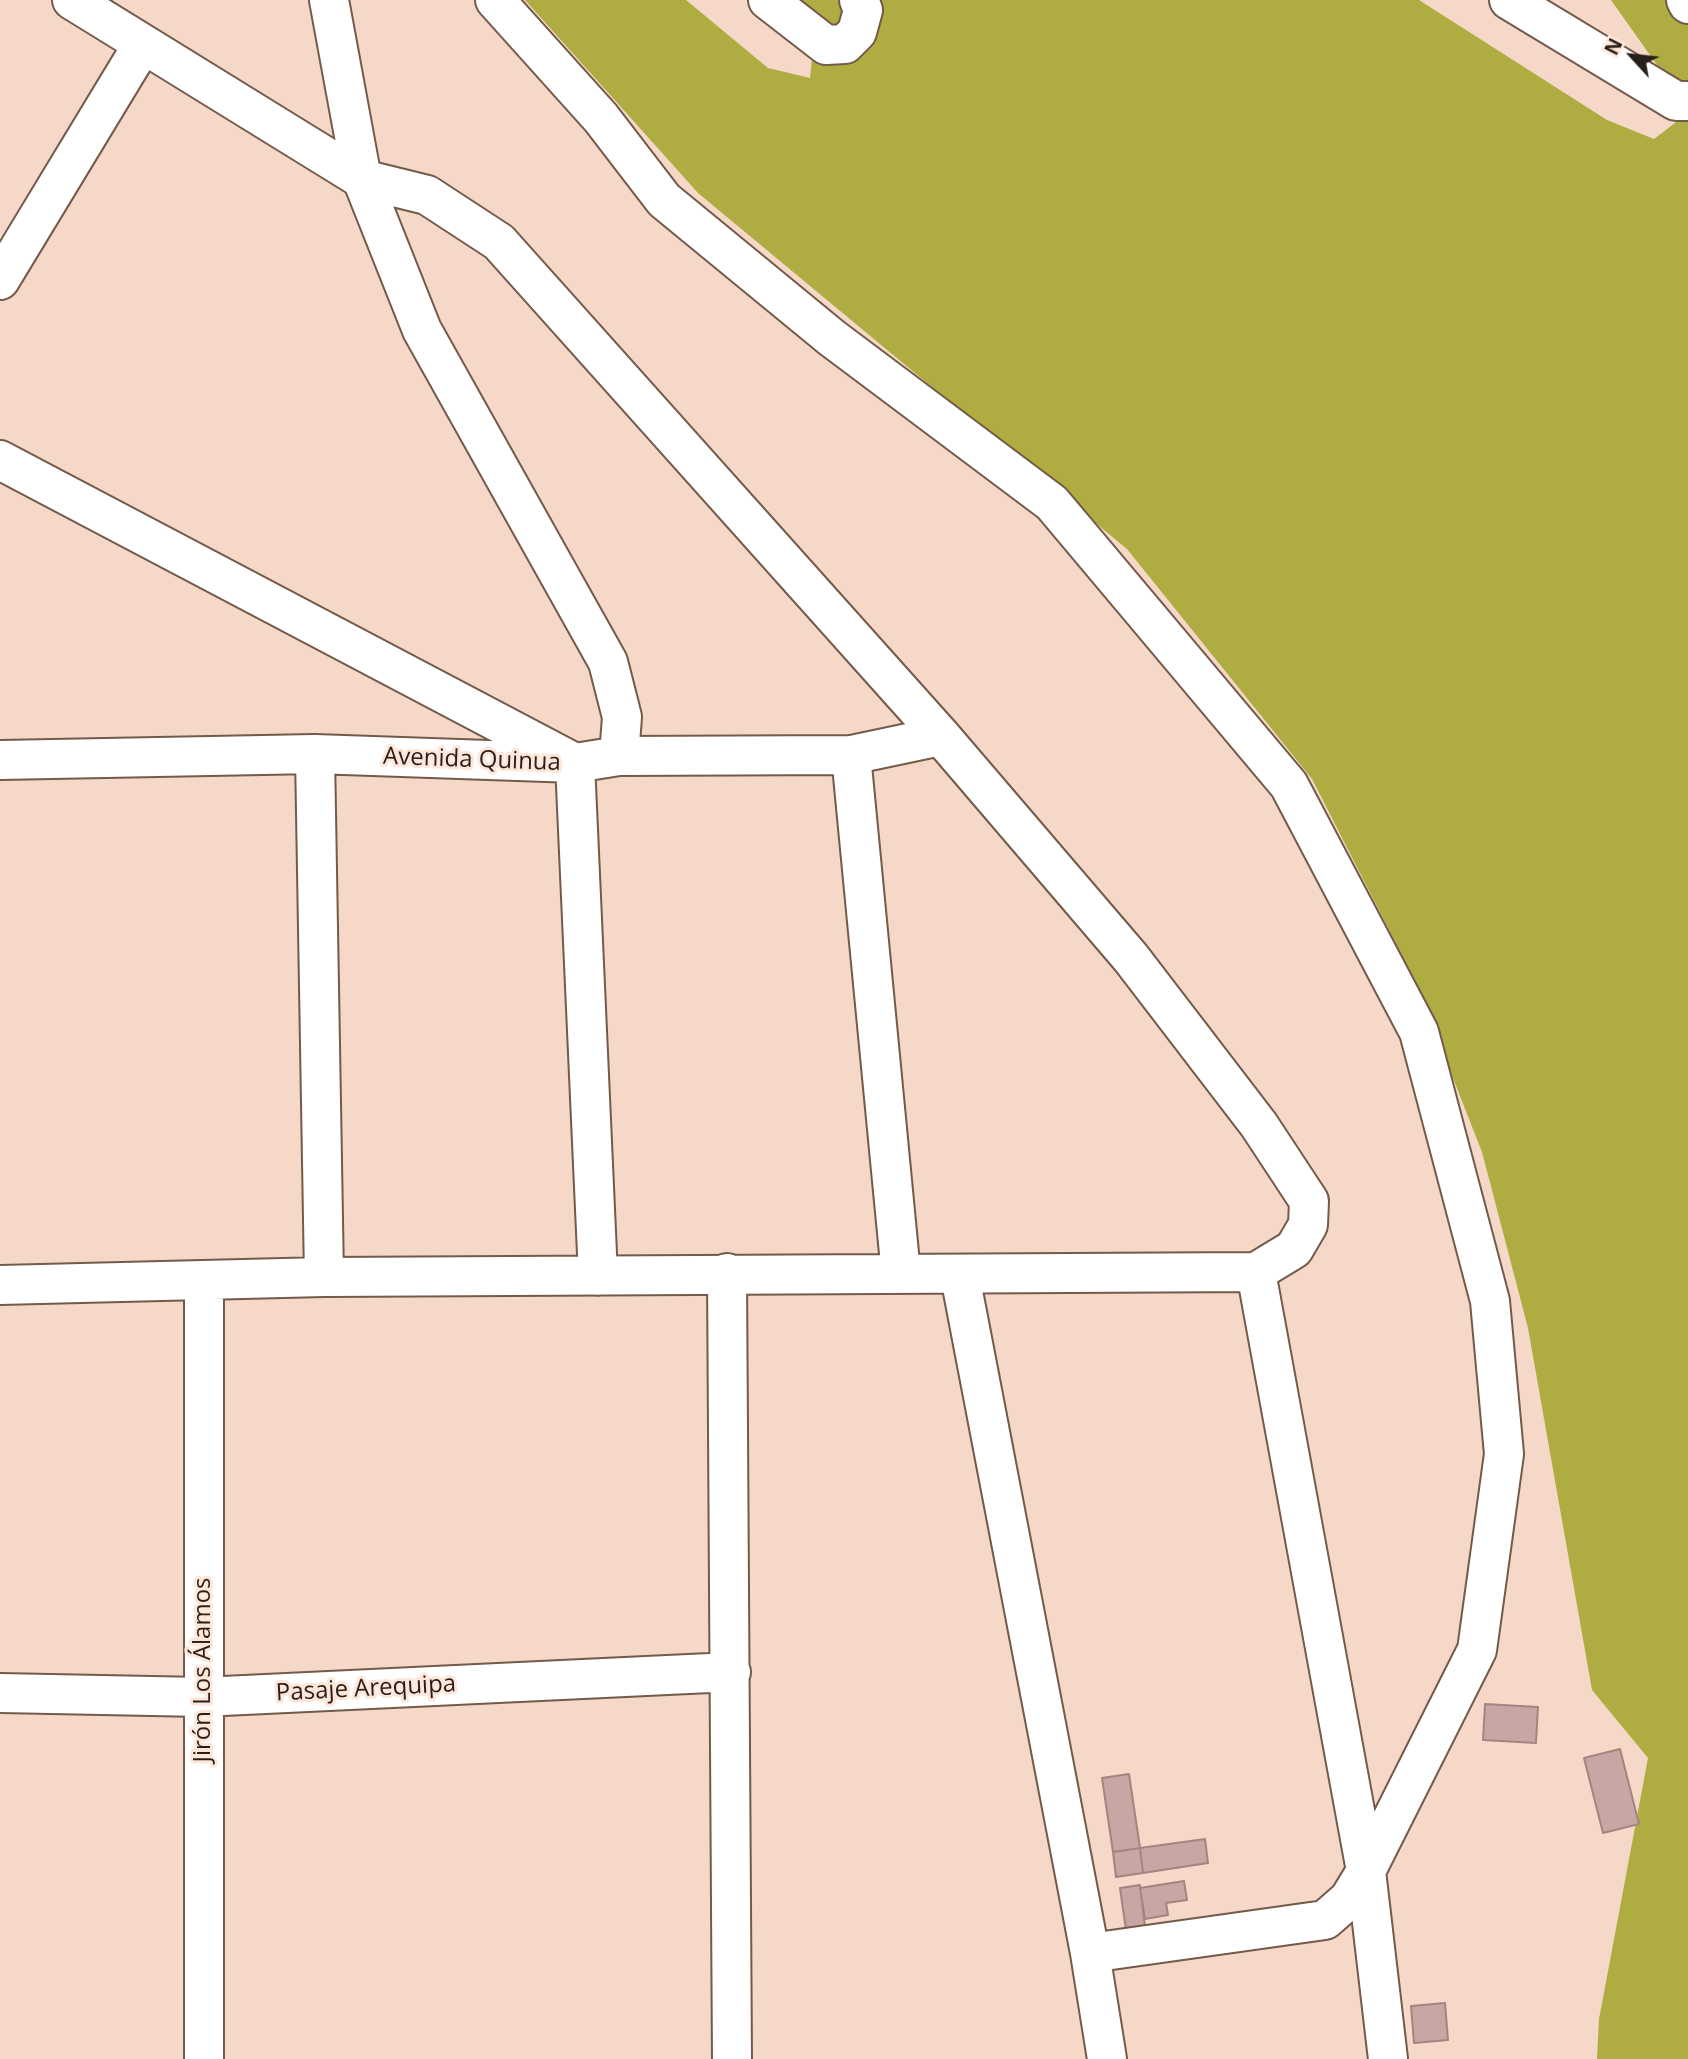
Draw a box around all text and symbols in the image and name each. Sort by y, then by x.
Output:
north arrow [1597,21,1667,91]
text: N [1598,34,1628,59]
street label: Avenida Quinua [383,743,561,777]
street label: Jirón Los Álamos [189,1577,217,1763]
street label: Pasaje Arequipa [275,1670,457,1708]

